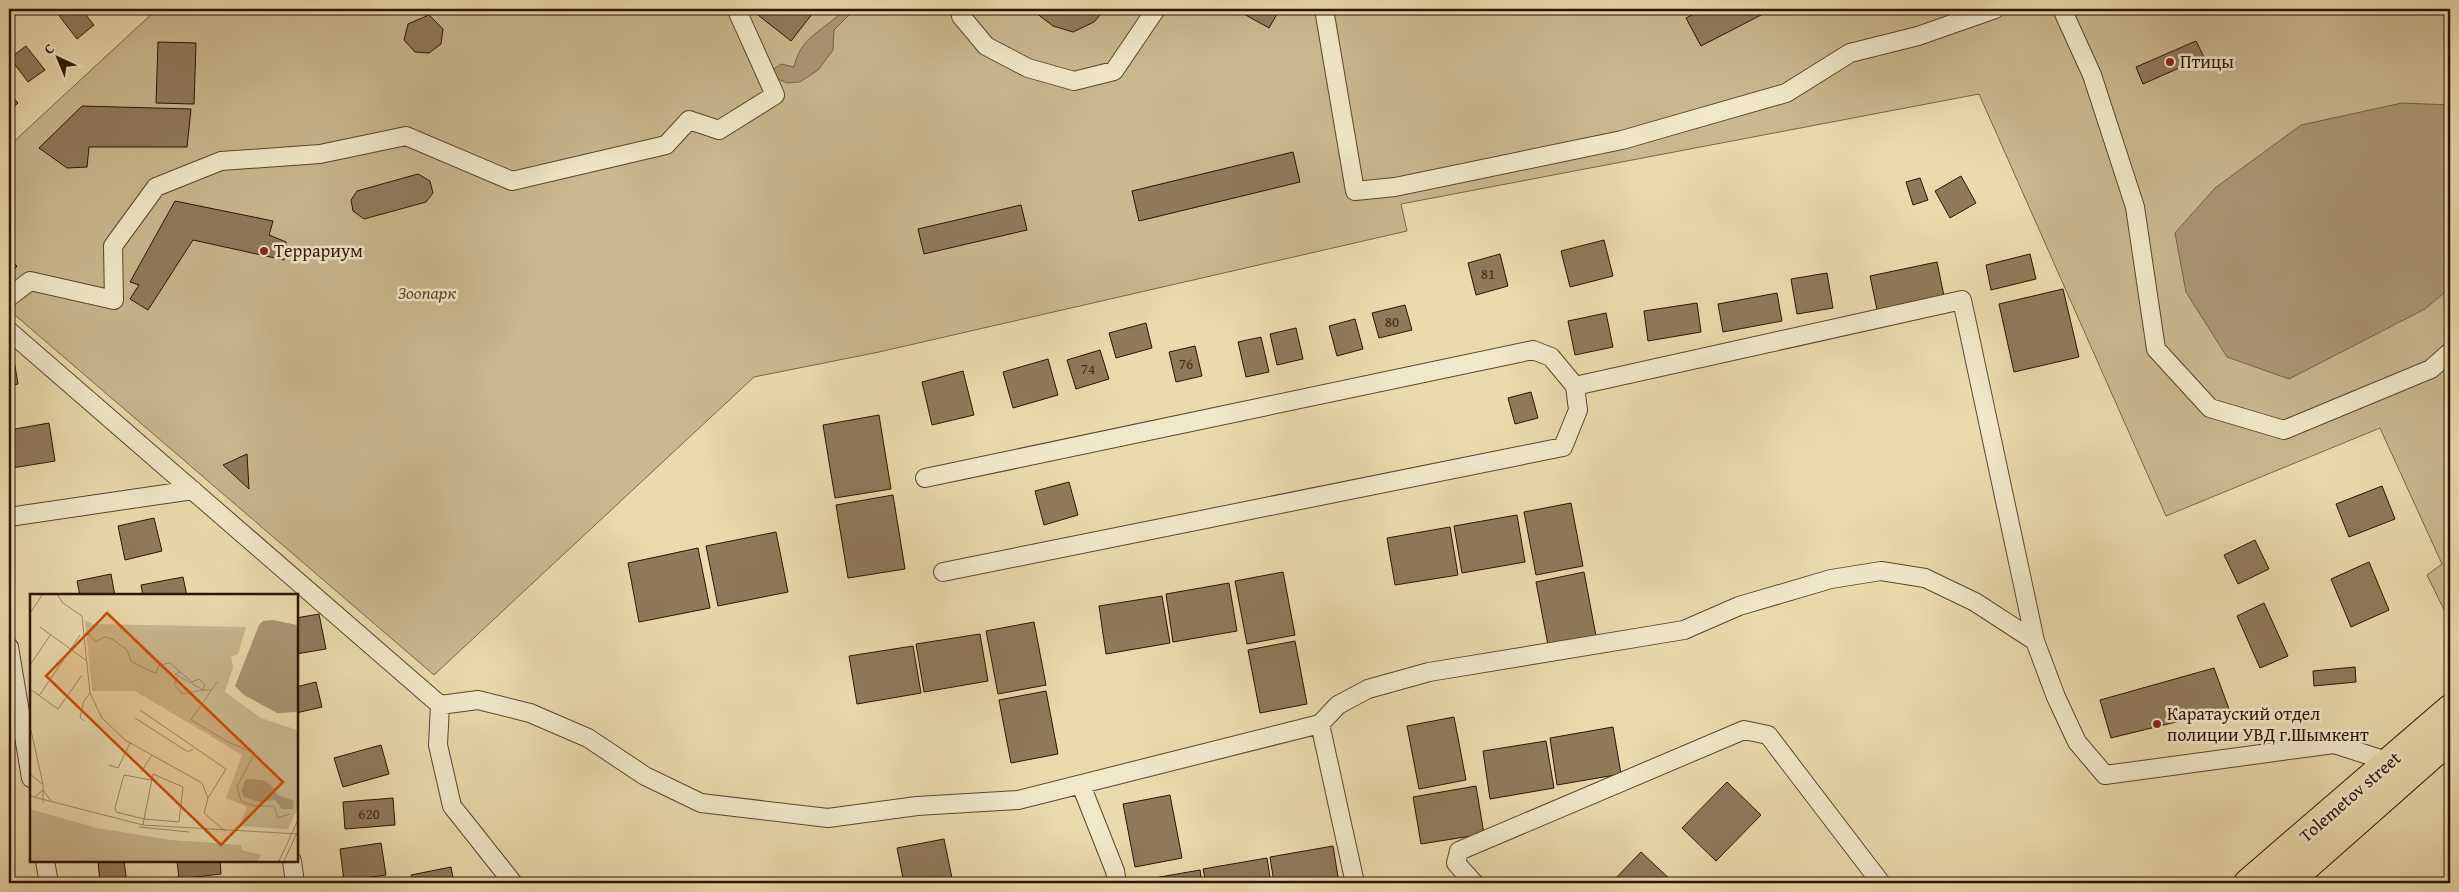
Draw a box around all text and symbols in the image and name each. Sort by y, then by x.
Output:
north arrow [32,32,82,82]
text: С [39,39,59,59]
place label: Птицы [2180,48,2234,75]
marker: Птицы [2164,56,2176,68]
place label: Террариум [274,237,363,264]
marker: Террариум [258,245,270,257]
house number: 81 [1481,263,1495,284]
park label: Зоопарк [398,279,456,306]
house number: 80 [1385,311,1399,332]
house number: 76 [1179,353,1193,374]
house number: 74 [1081,358,1095,379]
inset map [30,594,298,862]
place label: Каратауский отдел полиции УВД г.Шымкент [2167,700,2369,748]
marker: Каратауский отдел полиции УВД г.Шымкент [2151,718,2163,730]
street label: Tolemetov street [2293,744,2407,849]
house number: 620 [358,803,380,824]

